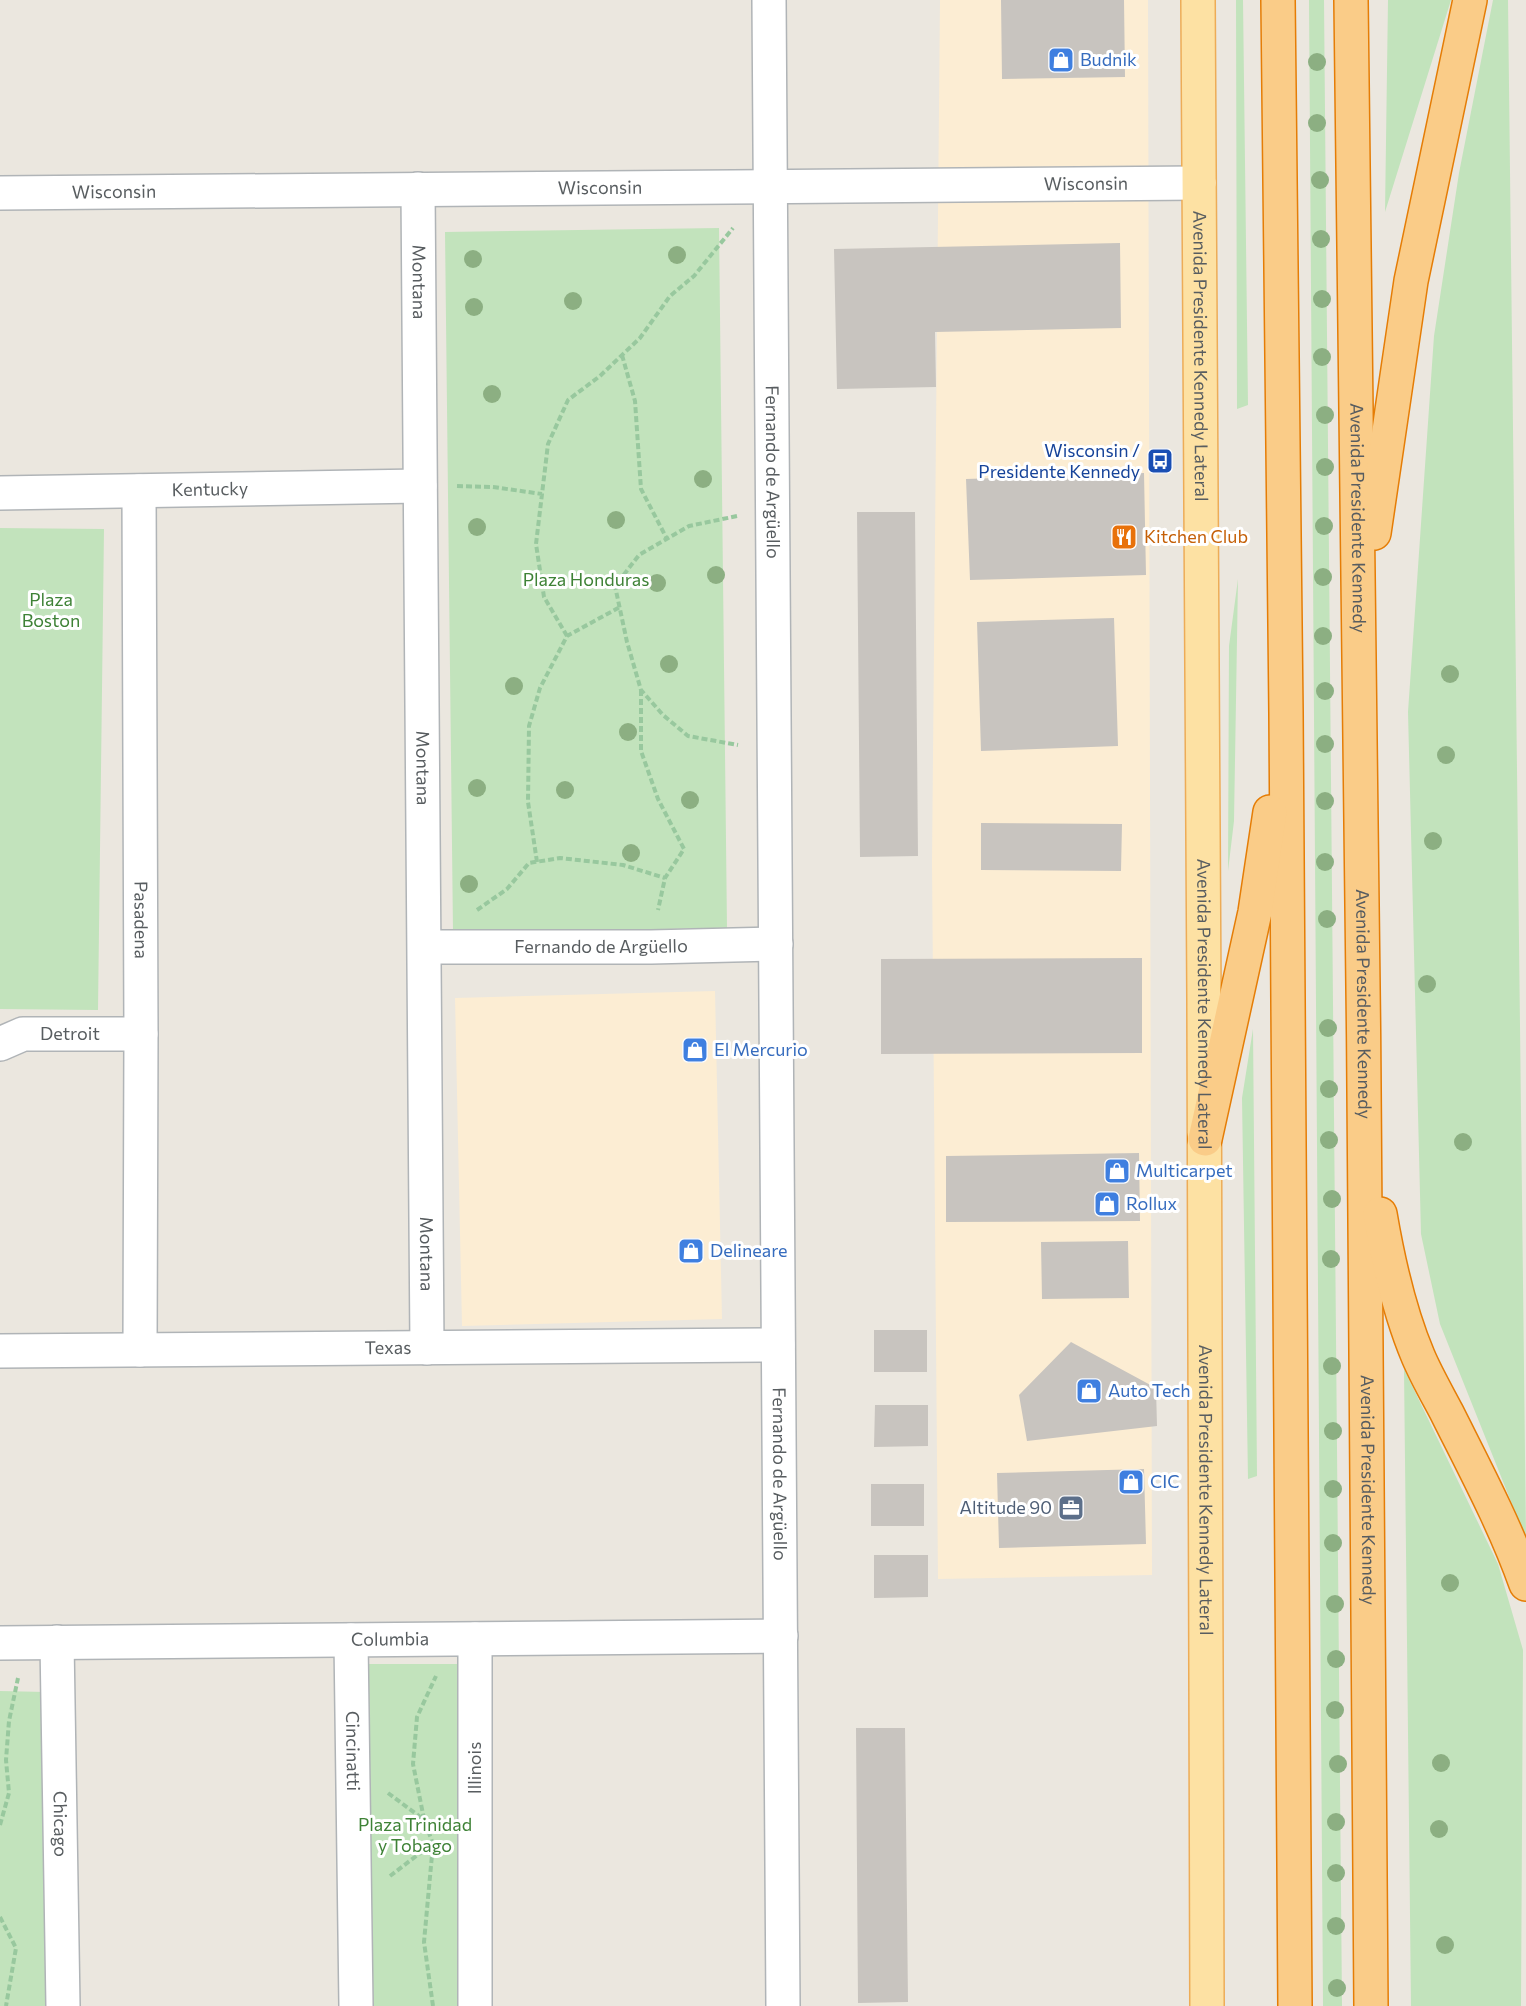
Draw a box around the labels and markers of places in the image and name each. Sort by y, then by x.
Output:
shop icon: Budnik [1046,45,1076,75]
place label: Budnik [1080,48,1137,70]
place label: Wisconsin / Presidente Kennedy [978,439,1140,482]
bus stop icon: Wisconsin / Presidente Kennedy [1145,446,1175,476]
restaurant icon: Kitchen Club [1109,522,1139,552]
place label: Kitchen Club [1144,525,1248,547]
shop icon: El Mercurio [680,1035,710,1065]
place label: El Mercurio [714,1038,808,1060]
shop icon: Multicarpet [1102,1156,1132,1186]
place label: Multicarpet [1136,1159,1233,1181]
shop icon: Rollux [1092,1189,1122,1219]
place label: Rollux [1126,1192,1177,1214]
shop icon: Delineare [676,1236,706,1266]
place label: Delineare [710,1239,788,1261]
shop icon: Auto Tech [1074,1376,1104,1406]
place label: Auto Tech [1108,1379,1191,1401]
shop icon: CIC [1116,1467,1146,1497]
place label: CIC [1150,1470,1180,1492]
office icon: Altitude 90 [1056,1493,1086,1523]
place label: Altitude 90 [960,1496,1052,1518]

